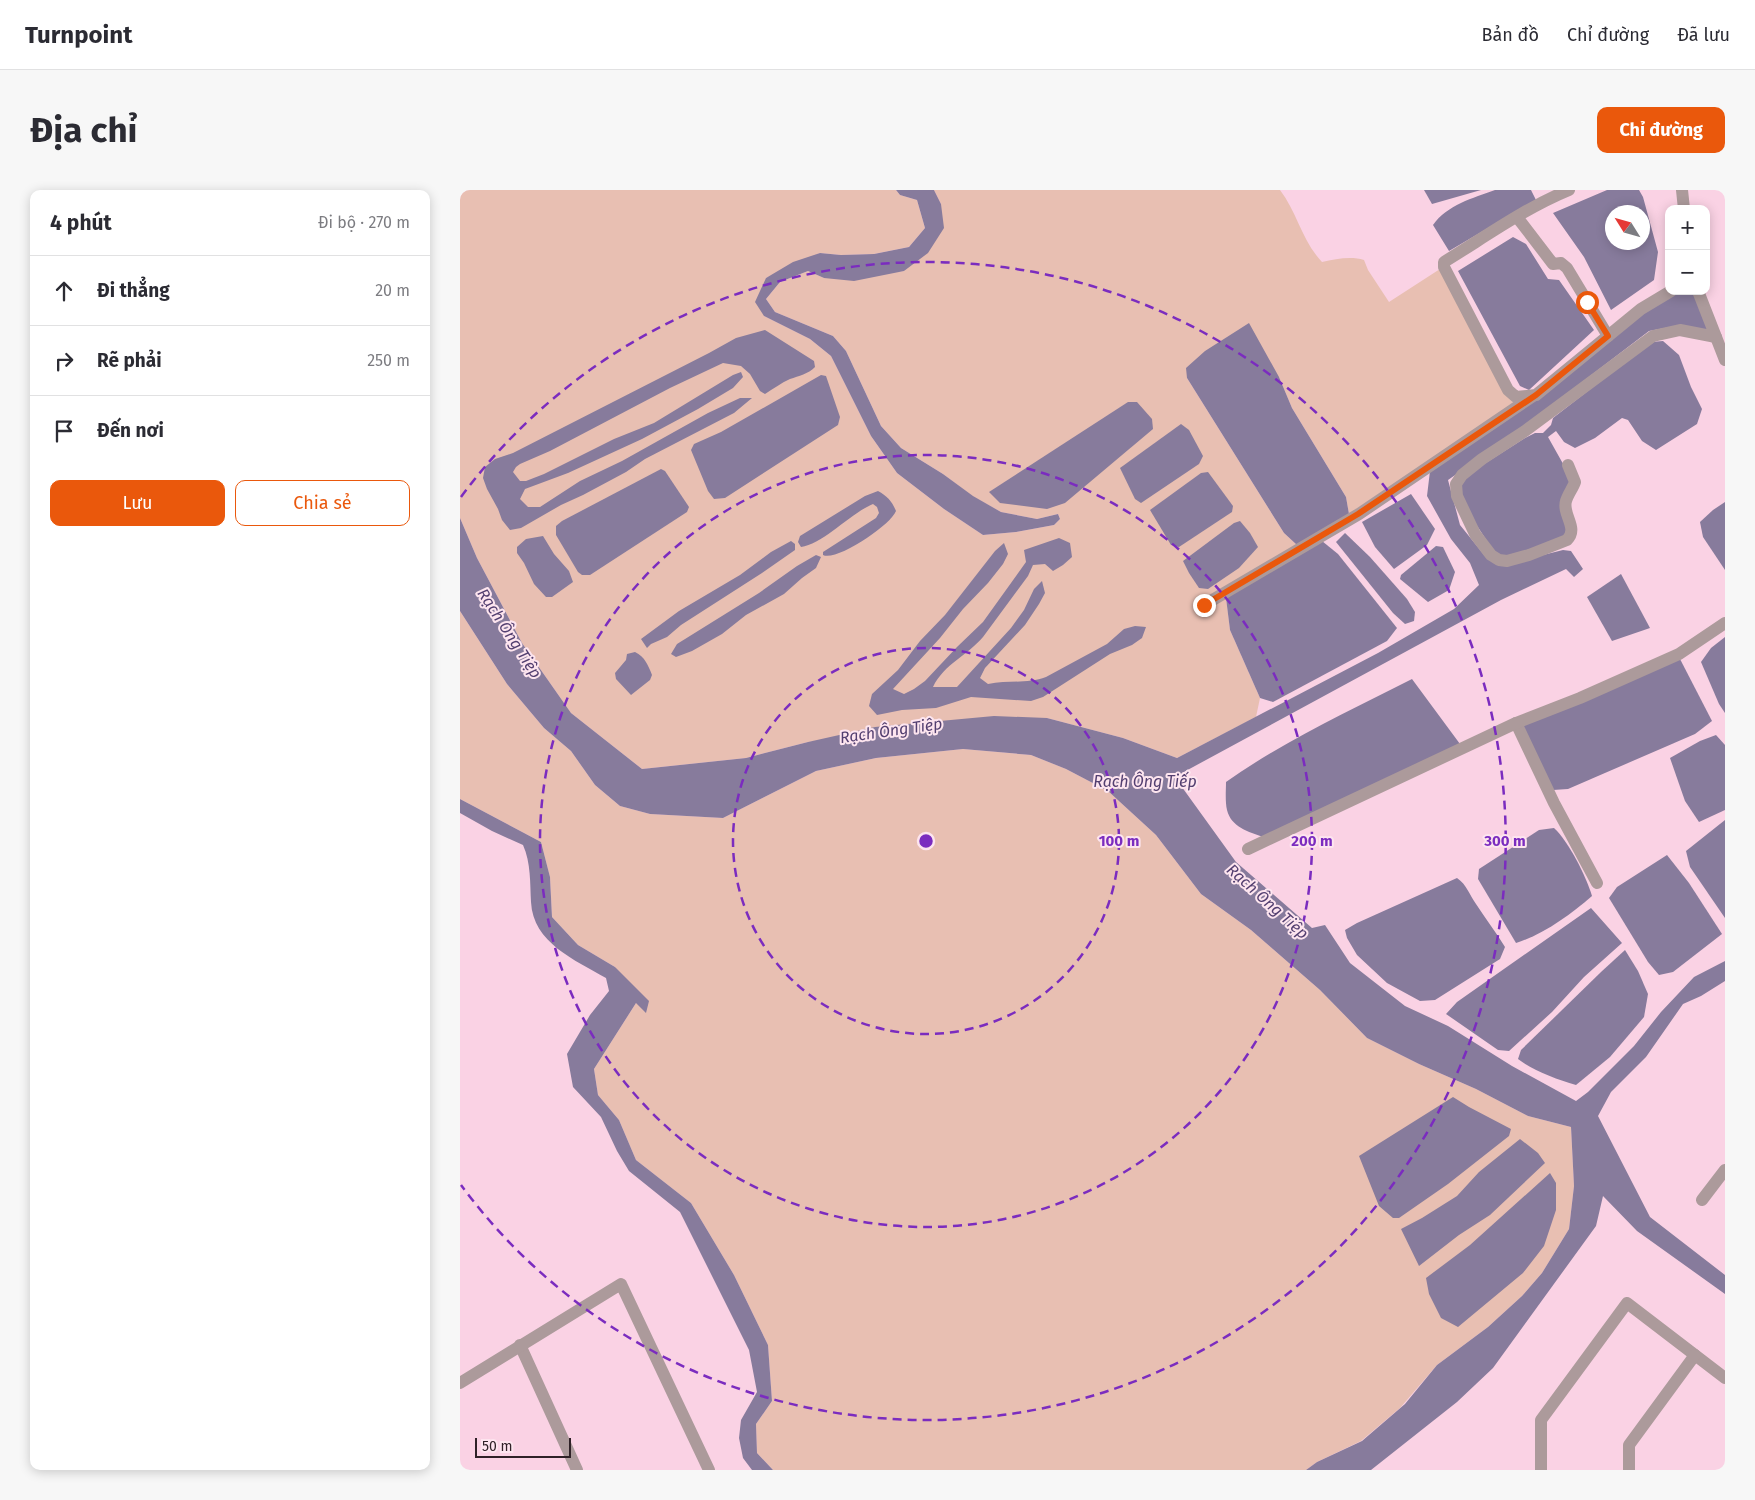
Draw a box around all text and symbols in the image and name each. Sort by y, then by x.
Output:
text: Turnpoint [25,21,132,49]
text: Bản đồ [1482,24,1539,46]
text: Chỉ đường [1567,24,1649,46]
text: Đã lưu [1677,24,1730,46]
button: Chỉ đường [1597,107,1725,153]
text: Địa chỉ [30,109,137,151]
north arrow [1605,205,1650,250]
map controls [1665,205,1710,295]
button: + [1665,205,1710,250]
text: 4 phút [50,210,112,236]
text: Đi bộ · 270 m [318,213,410,232]
button: − [1665,250,1710,295]
icon: ahead [50,277,78,305]
text: Đi thẳng [97,279,170,302]
text: 20 m [375,281,410,300]
route start [1576,291,1599,314]
icon: right [50,347,78,375]
text: Rẽ phải [97,349,162,372]
text: 250 m [367,351,410,370]
icon: arrive [50,417,78,445]
text: Đến nơi [97,419,164,442]
button: Lưu [50,480,225,526]
button: Chia sẻ [235,480,410,526]
water label: Rạch Ông Tiệp [473,584,547,682]
route end [1193,594,1216,617]
water label: Rạch Ông Tiệp [838,713,944,747]
water label: Rạch Ông Tiếp [1093,771,1197,791]
centre of rings [917,832,935,850]
text: 100 m [1099,832,1139,850]
text: 200 m [1291,832,1333,850]
text: 300 m [1483,832,1526,850]
water label: Rạch Ông Tiệp [1223,859,1313,943]
scale bar [475,1435,571,1458]
text: 50 m [482,1438,513,1455]

